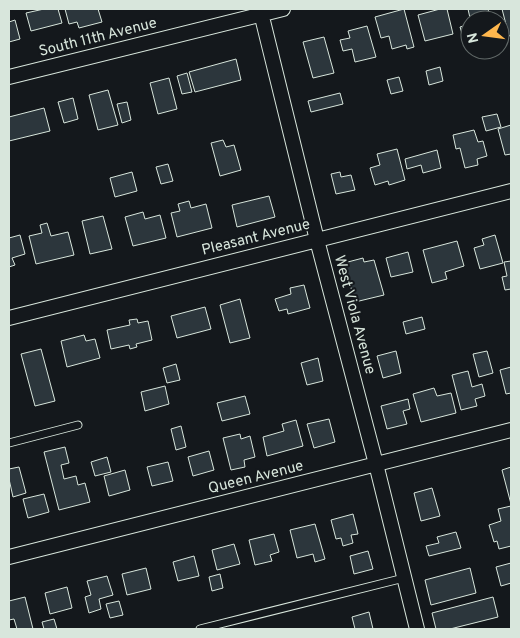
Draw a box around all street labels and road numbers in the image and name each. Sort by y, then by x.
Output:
street label: South 11th Avenue [37,14,159,62]
street label: Pleasant Avenue [200,215,312,261]
street label: West Viola Avenue [329,253,379,377]
street label: Queen Avenue [206,457,306,499]

